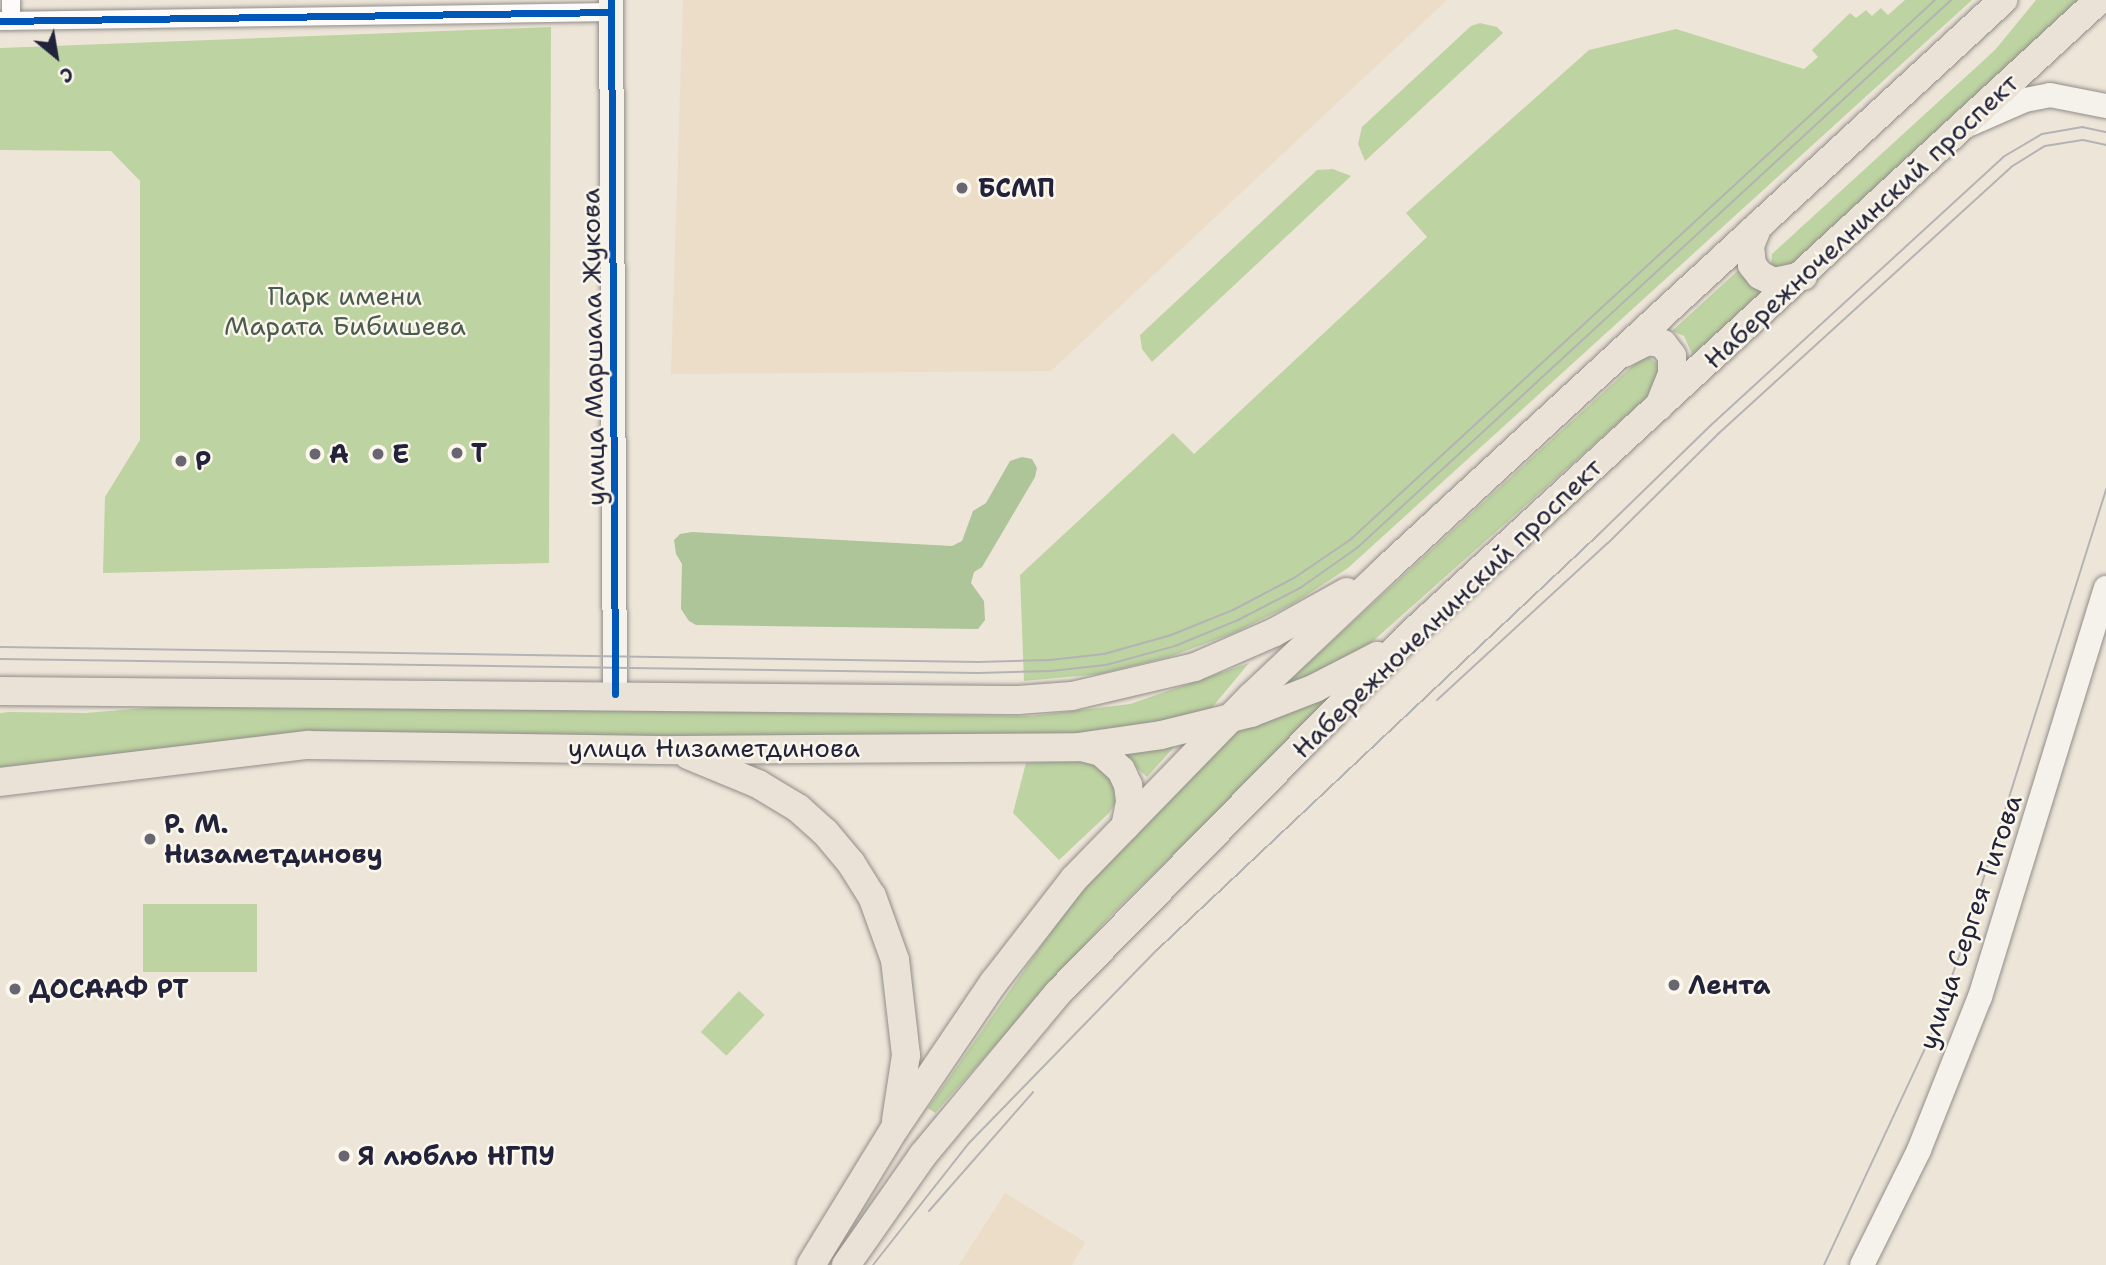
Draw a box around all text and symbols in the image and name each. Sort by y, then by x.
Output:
north arrow [21,21,91,91]
text: С [55,61,78,88]
street label: Набережночелнинский проспект [1697,67,2025,375]
place label: БСМП [978,172,1055,204]
marker: БСМП [952,178,972,198]
street label: улица Маршала Жукова [575,188,611,506]
park label: Парк имени Марата Бибишева [224,280,466,342]
place label: Т [471,437,487,469]
place label: А [329,438,349,470]
place label: Е [392,438,409,470]
place label: Р [195,445,211,477]
marker: Т [449,445,465,461]
marker: А [307,446,323,462]
marker: Е [370,446,386,462]
street label: Набережночелнинский проспект [1286,451,1608,765]
marker: Р [173,453,189,469]
street label: улица Низаметдинова [568,732,860,764]
street label: улица Сергея Титова [1912,790,2028,1054]
place label: Р. М. Низаметдинову [164,808,383,870]
marker: Р. М. Низаметдинову [142,831,158,847]
place label: Лента [1688,969,1770,1001]
place label: ДОСААФ РТ [29,973,189,1005]
marker: Лента [1666,977,1682,993]
marker: ДОСААФ РТ [7,981,23,997]
place label: Я люблю НГПУ [358,1140,555,1172]
marker: Я люблю НГПУ [336,1148,352,1164]

